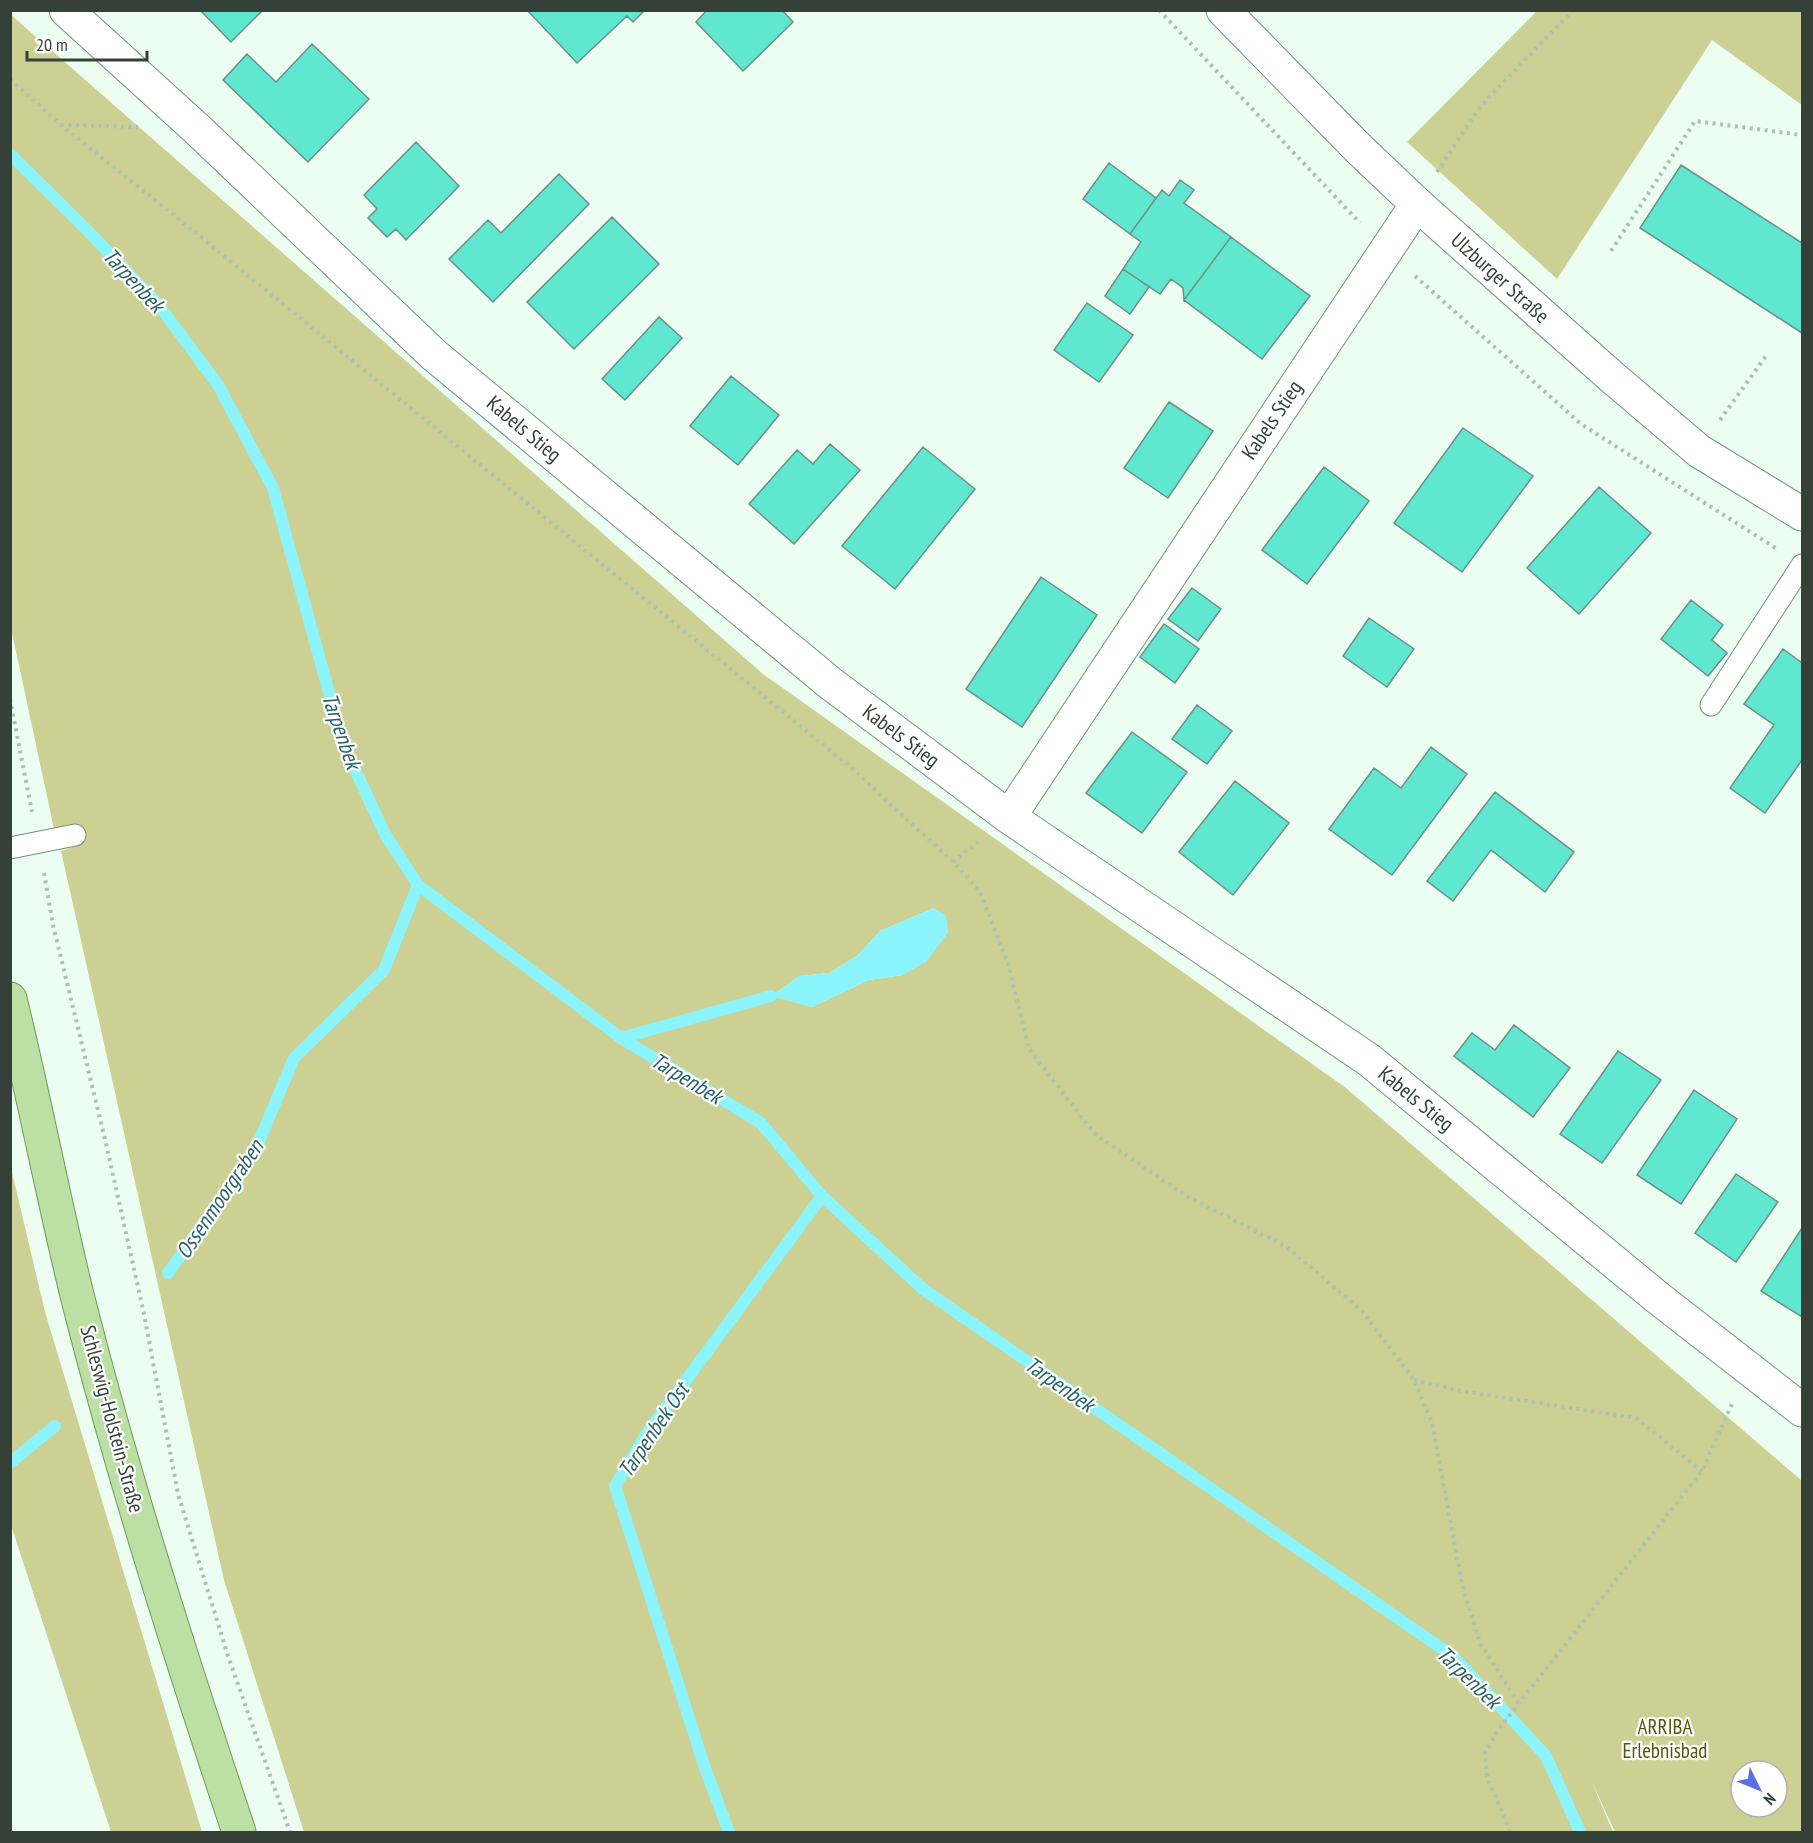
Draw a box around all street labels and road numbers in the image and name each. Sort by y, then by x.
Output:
street label: Ulzburger Straße [1446,226,1555,329]
street label: Kabels Stieg [1235,375,1308,464]
street label: Kabels Stieg [481,390,567,468]
street label: Kabels Stieg [857,698,945,773]
street label: Kabels Stieg [1373,1060,1460,1137]
street label: Schleswig-Holstein-Straße [74,1322,150,1515]

